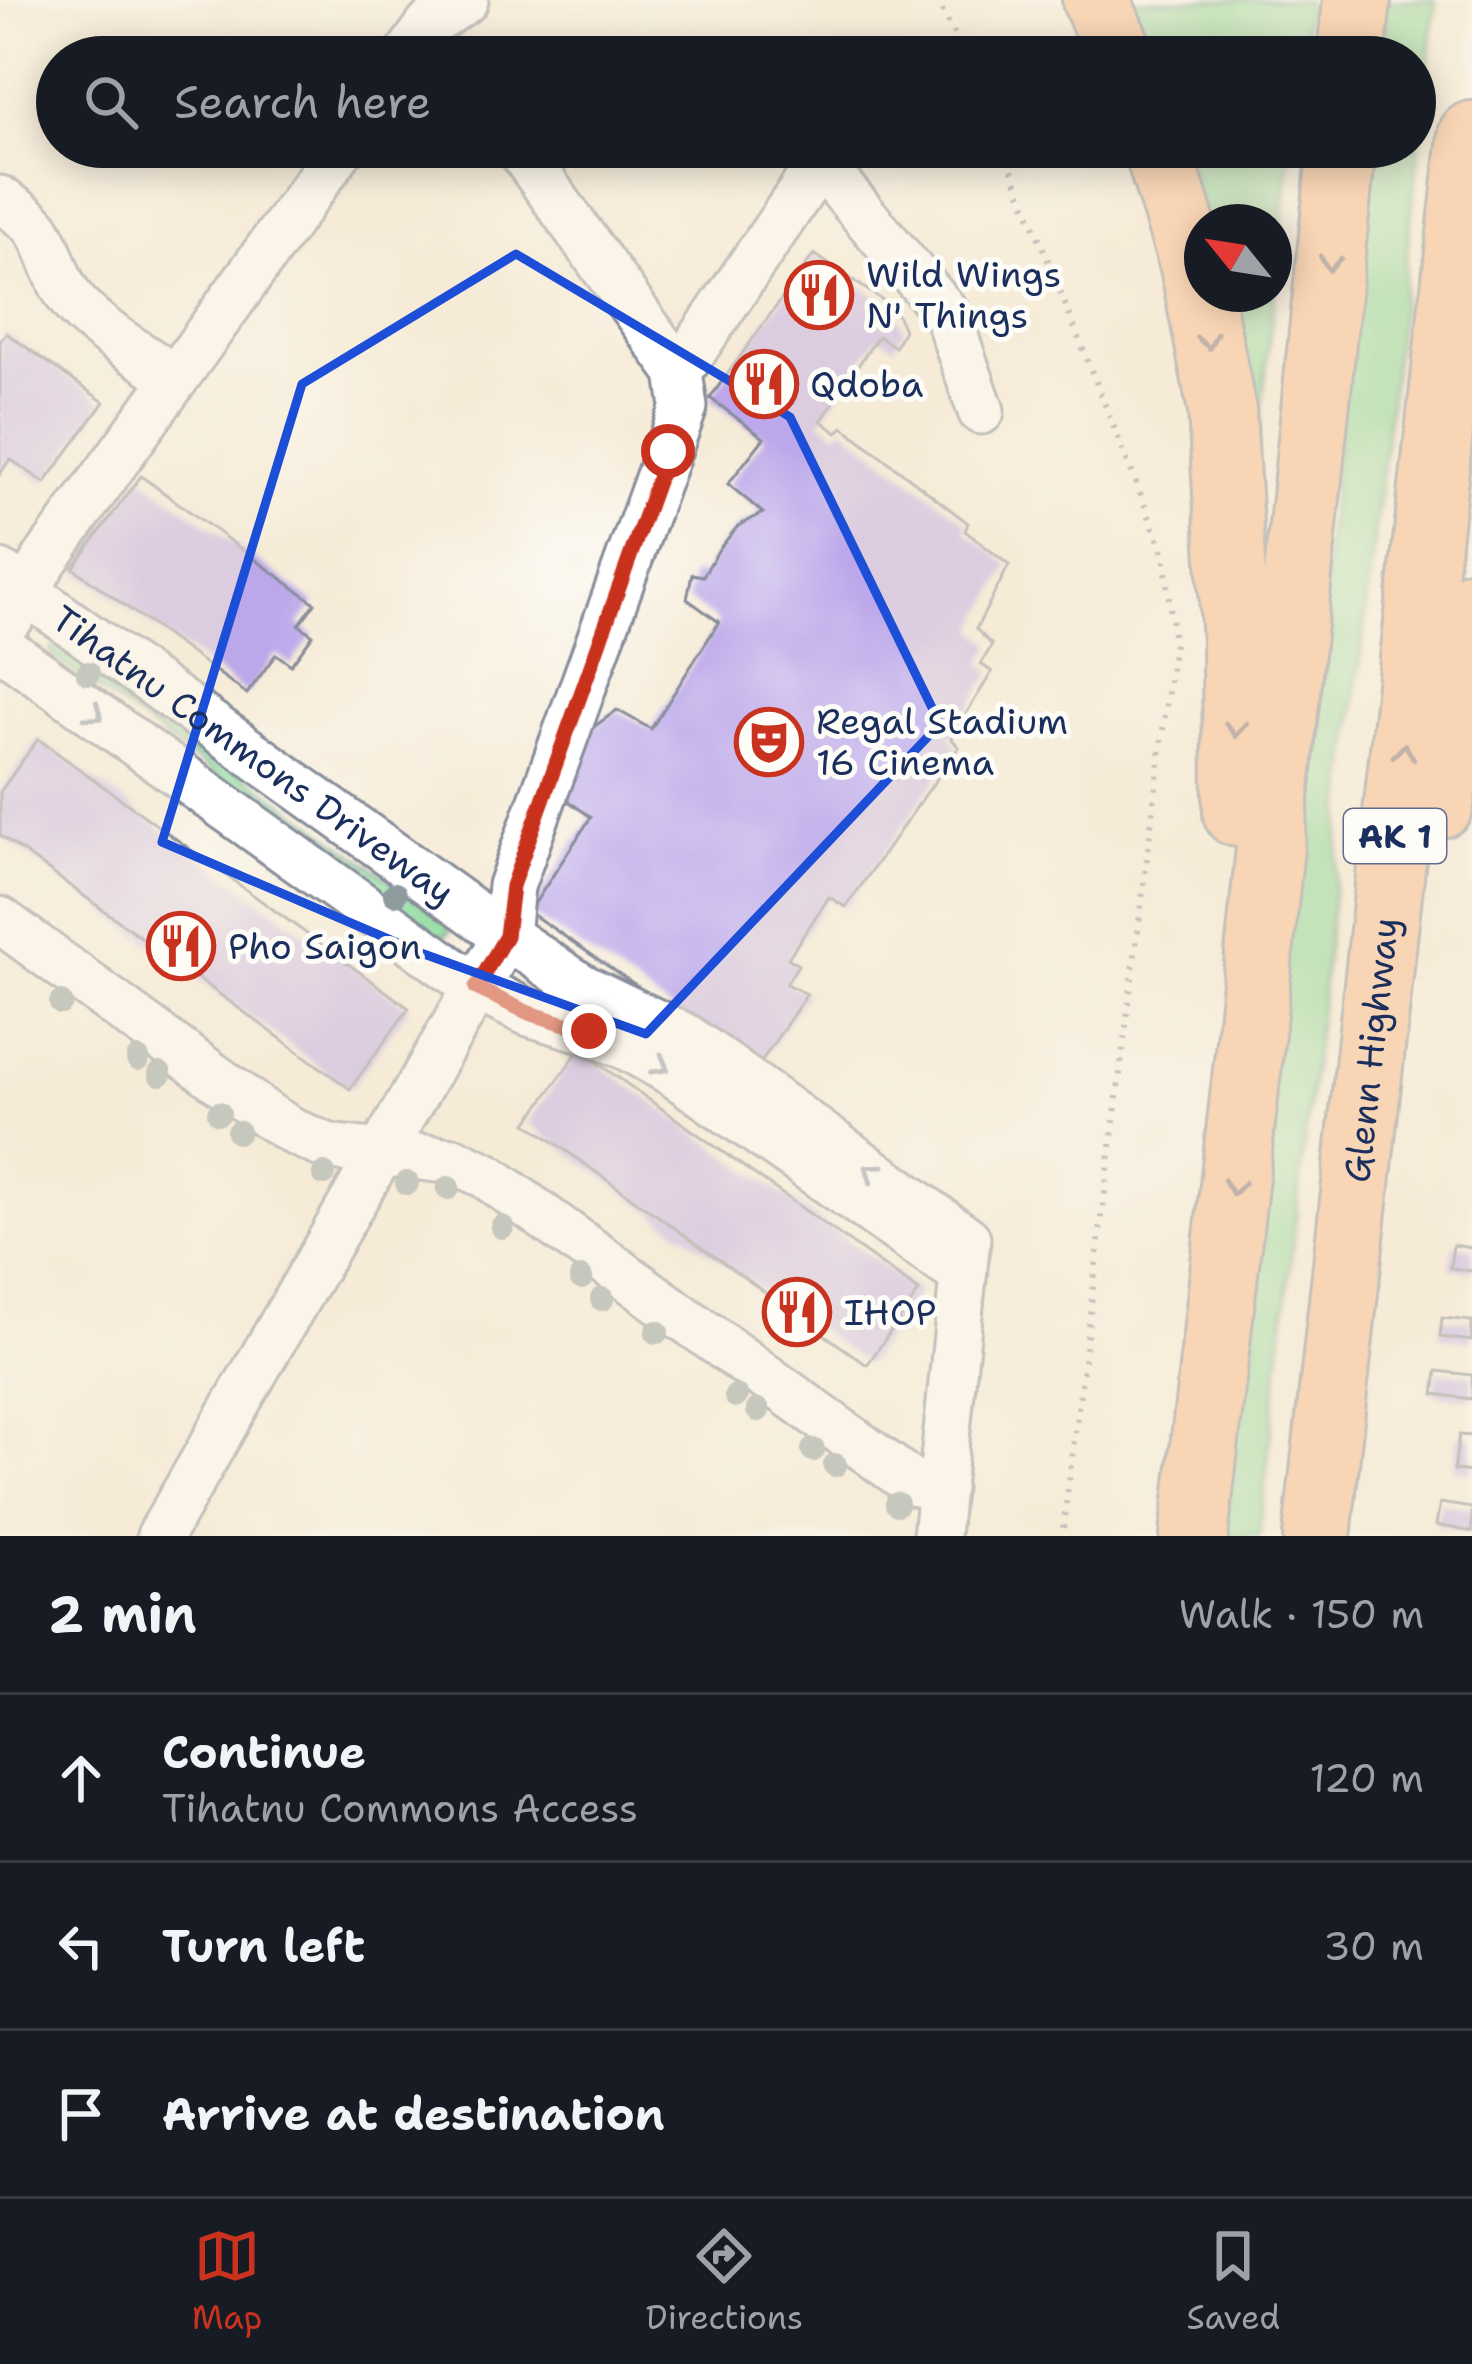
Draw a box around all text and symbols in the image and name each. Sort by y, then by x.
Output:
search box [36,36,1436,168]
icon: search [78,69,144,135]
text: Search here [174,72,431,132]
north arrow [1184,204,1292,312]
place label: Wild Wings N' Things [866,250,1061,340]
one-way arrow [1318,254,1343,273]
restaurant icon: Wild Wings N' Things [784,260,854,330]
one-way arrow [1194,331,1220,351]
restaurant icon: Qdoba [729,349,799,419]
place label: Qdoba [810,360,923,409]
route start [641,424,695,478]
street label: Tihatnu Commons Driveway [42,594,464,916]
place label: Regal Stadium 16 Cinema [816,697,1068,787]
one-way arrow [82,700,104,722]
theatre icon: Regal Stadium 16 Cinema [734,707,804,777]
one-way arrow [1223,721,1249,739]
one-way arrow [1391,742,1416,761]
road number: AK 1 [1344,809,1446,863]
restaurant icon: Pho Saigon [146,911,216,981]
street label: Glenn Highway [1332,915,1410,1185]
place label: Pho Saigon [228,922,421,971]
route end [562,1004,616,1058]
one-way arrow [648,1052,670,1075]
one-way arrow [863,1163,885,1185]
one-way arrow [1222,1178,1247,1197]
restaurant icon: IHOP [762,1277,832,1347]
place label: IHOP [844,1288,937,1337]
text: 2 min [48,1580,197,1648]
text: Walk · 150 m [1179,1588,1424,1640]
text: Continue [162,1722,366,1782]
icon: ahead [48,1745,114,1811]
text: 120 m [1309,1752,1424,1804]
text: Tihatnu Commons Access [162,1782,638,1834]
icon: left [48,1913,114,1979]
text: Turn left [162,1916,365,1976]
text: 30 m [1323,1920,1424,1972]
icon: arrive [48,2081,114,2147]
text: Arrive at destination [162,2084,665,2144]
tab: Map [192,2223,262,2340]
tab: Directions [646,2223,803,2340]
tab: Saved [1187,2223,1280,2340]

